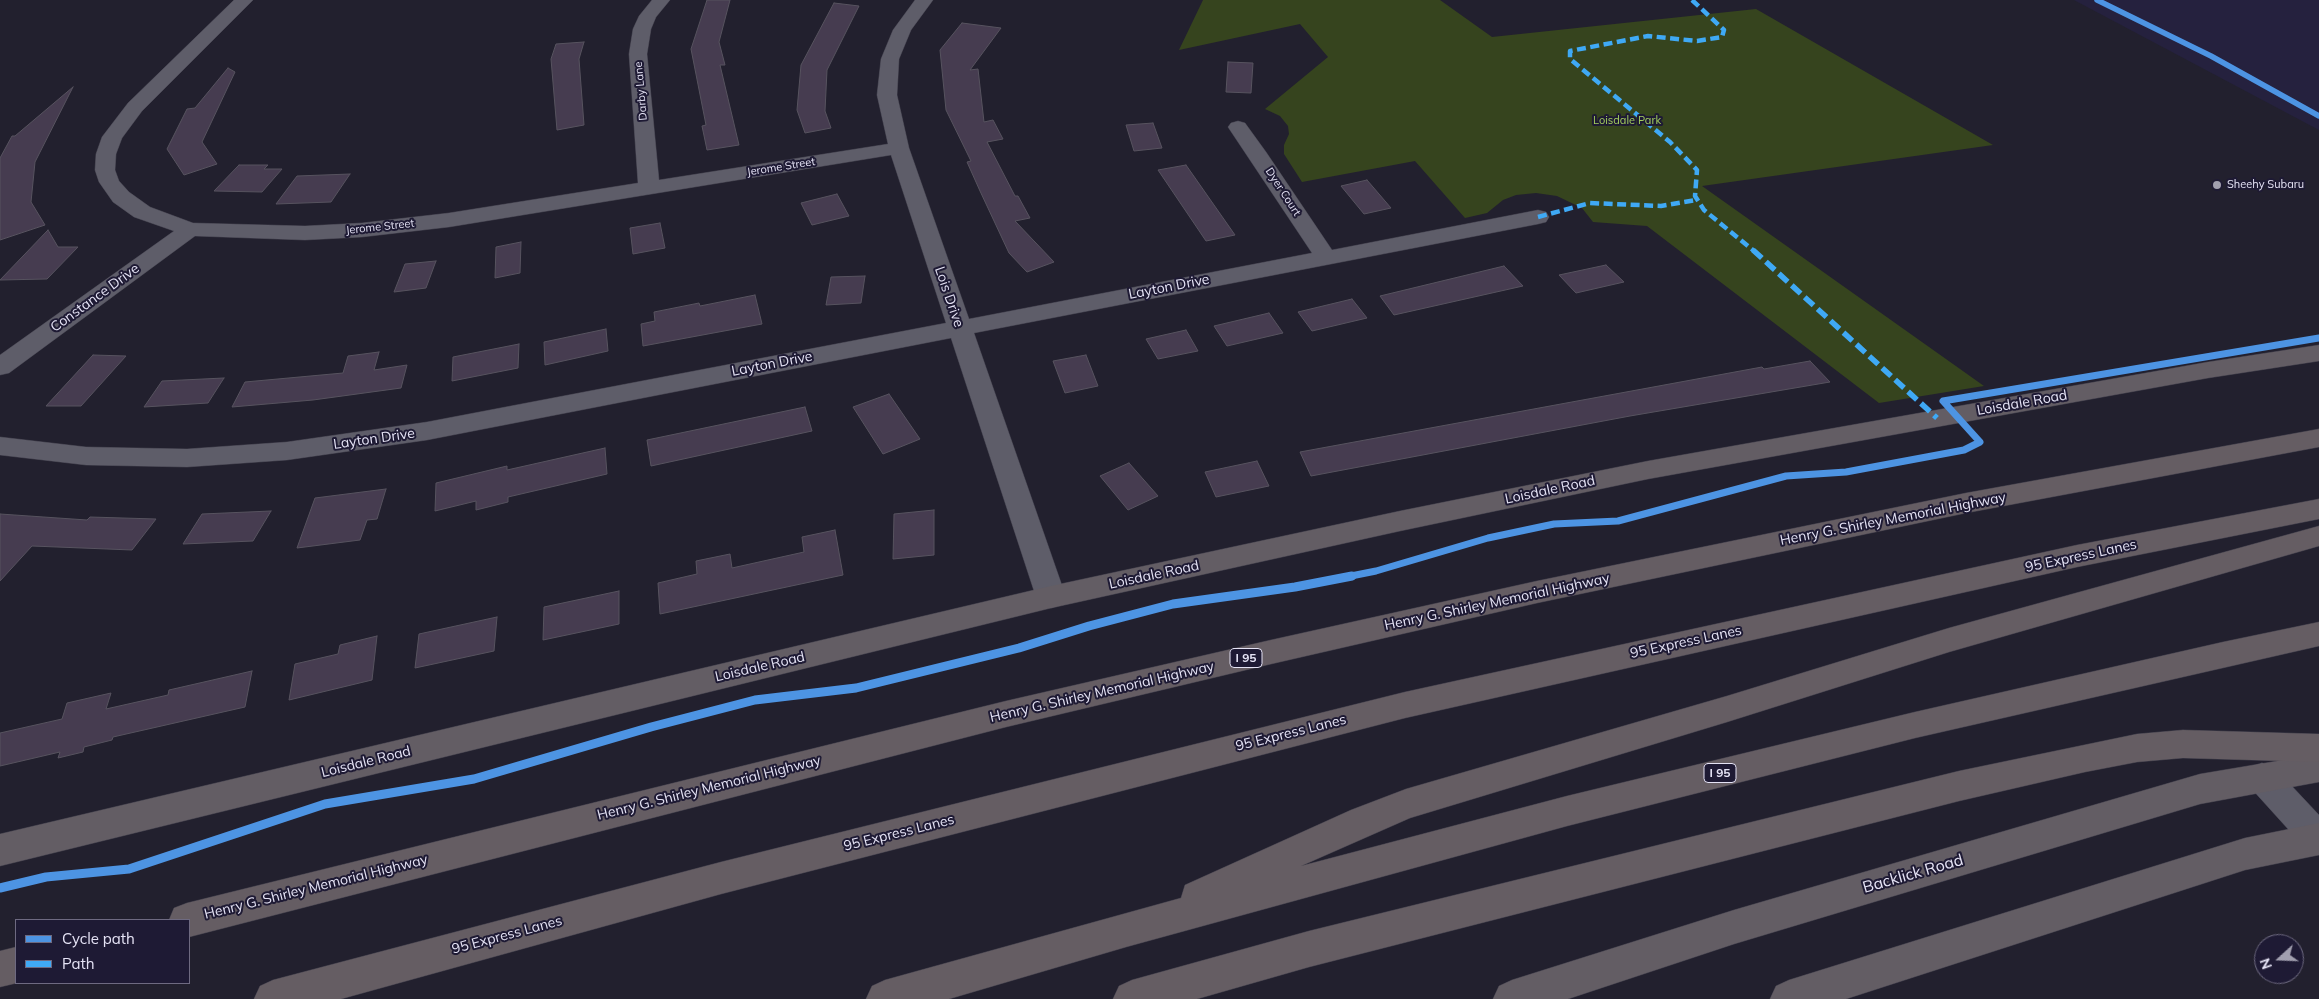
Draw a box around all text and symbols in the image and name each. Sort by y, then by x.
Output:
street label: Darby Lane [632,61,650,121]
park label: Loisdale Park [1593,114,1661,128]
street label: Jerome Street [746,155,816,179]
street label: Dyer Court [1263,165,1303,219]
place label: Sheehy Subaru [2227,178,2304,192]
marker: Sheehy Subaru [2211,179,2223,191]
street label: Jerome Street [345,217,415,237]
street label: Constance Drive [47,260,143,336]
street label: Lois Drive [931,264,967,330]
street label: Layton Drive [1127,271,1211,303]
street label: Layton Drive [730,348,814,380]
street label: Loisdale Road [1975,387,2069,419]
street label: Layton Drive [332,425,416,453]
street label: Loisdale Road [1503,472,1597,508]
street label: Henry G. Shirley Memorial Highway [1779,489,2007,549]
street label: 95 Express Lanes [2024,536,2138,576]
street label: Loisdale Road [1107,557,1201,593]
street label: Henry G. Shirley Memorial Highway [1383,570,1611,634]
street label: 95 Express Lanes [1629,622,1743,662]
road number: I 95 [1230,648,1262,668]
street label: Loisdale Road [714,649,806,685]
street label: Henry G. Shirley Memorial Highway [988,658,1216,726]
street label: 95 Express Lanes [1234,711,1348,755]
street label: Loisdale Road [320,743,412,781]
street label: Henry G. Shirley Memorial Highway [596,752,822,824]
road number: I 95 [1704,764,1736,782]
street label: 95 Express Lanes [842,811,956,855]
street label: Backlick Road [1860,850,1966,898]
street label: Henry G. Shirley Memorial Highway [203,851,429,923]
street label: 95 Express Lanes [450,912,564,958]
legend [15,919,190,984]
text: Cycle path [62,929,135,948]
north arrow [2254,934,2304,984]
text: Path [62,954,94,973]
text: N [2256,956,2276,972]

